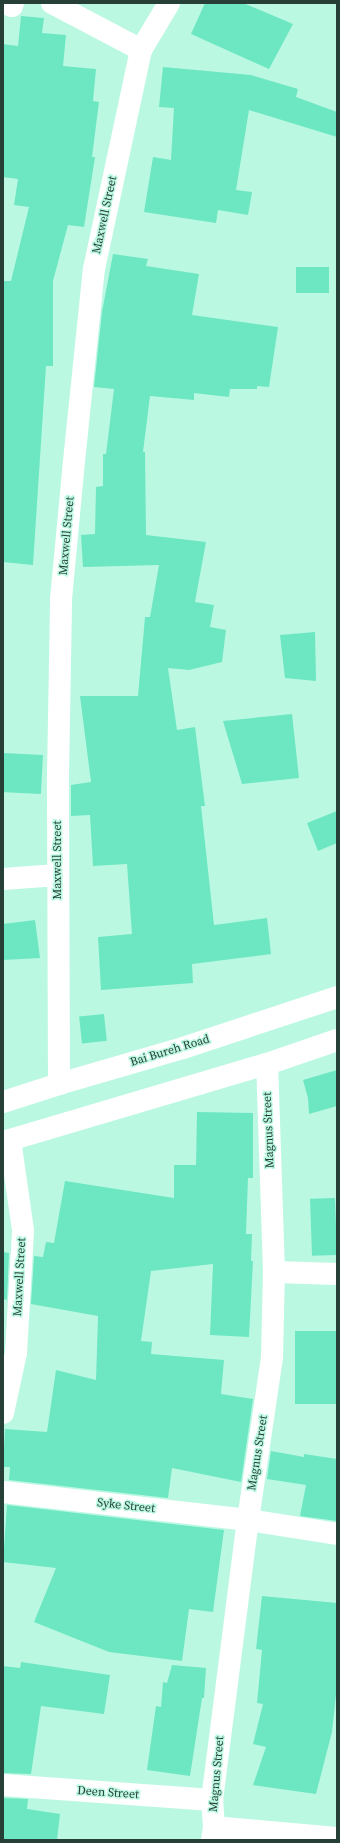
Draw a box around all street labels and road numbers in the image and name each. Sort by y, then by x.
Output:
street label: Maxwell Street [90,175,120,255]
street label: Maxwell Street [56,496,78,576]
street label: Maxwell Street [51,821,65,899]
street label: Bai Bureh Road [128,1032,212,1070]
street label: Magnus Street [260,1092,278,1168]
street label: Maxwell Street [11,1237,29,1317]
street label: Magnus Street [245,1414,271,1492]
street label: Syke Street [96,1496,156,1516]
street label: Magnus Street [207,1736,227,1812]
street label: Deen Street [77,1784,139,1802]

